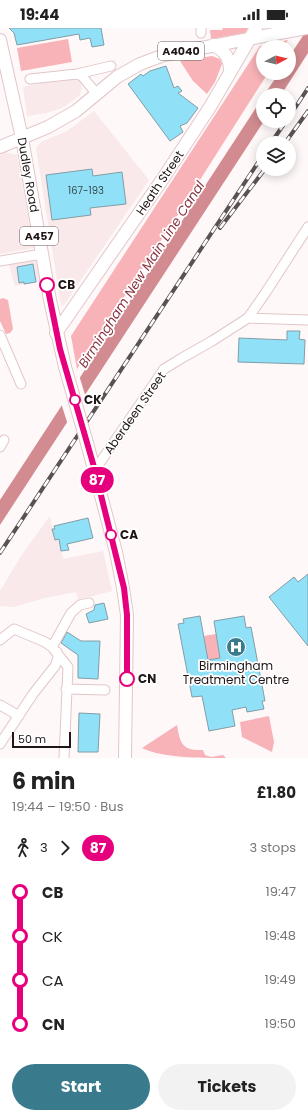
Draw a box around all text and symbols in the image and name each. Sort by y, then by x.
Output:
text: 19:44 [20,4,59,25]
north arrow [256,40,296,80]
map controls [256,40,296,176]
road number: A4040 [158,42,204,60]
button: locate [256,88,296,128]
street label: Dudley Road [14,136,43,214]
button: layers [256,136,296,176]
street label: Heath Street [132,147,187,218]
water label: Birmingham New Main Line Canal [74,176,210,371]
house number: 167-193 [68,183,104,198]
road number: A457 [20,227,58,245]
place label: CB [58,276,75,293]
marker: CB [39,277,55,293]
street label: Aberdeen Street [100,368,169,457]
place label: CK [84,391,102,408]
marker: CK [69,394,81,406]
line badge: 87 [79,467,115,493]
text: 87 [89,470,105,490]
place label: CA [120,526,138,543]
marker: CA [105,529,117,541]
hospital icon: Birmingham Treatment Centre [225,636,247,658]
place label: Birmingham Treatment Centre [183,657,289,688]
place label: CN [138,670,156,687]
marker: CN [119,671,135,687]
scale bar [12,730,71,749]
text: 50 m [18,731,46,747]
text: 6 min [12,766,75,797]
text: £1.80 [257,782,296,803]
text: 19:44 – 19:50 · Bus [12,797,123,816]
icon: walk [12,837,34,859]
icon: forward [54,837,76,859]
text: 3 [40,838,48,857]
text: 87 [90,838,106,858]
text: 3 stops [249,838,296,857]
text: CB [42,882,63,903]
text: 19:47 [266,882,296,901]
text: CK [42,926,63,947]
text: 19:48 [265,926,296,945]
text: CA [42,970,64,991]
text: 19:49 [265,970,296,989]
text: CN [42,1014,65,1035]
text: 19:50 [265,1014,296,1033]
button: Start [12,1064,150,1110]
button: Tickets [158,1064,296,1110]

